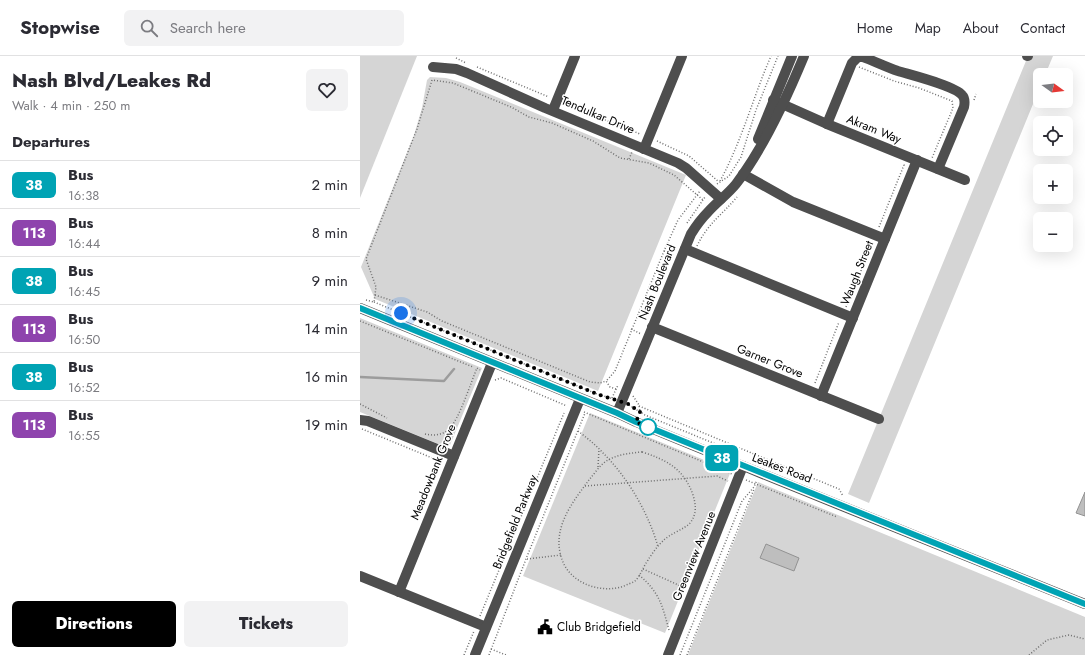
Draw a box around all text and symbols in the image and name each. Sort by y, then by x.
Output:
search box [124,10,404,46]
text: Stopwise [20,14,100,41]
icon: search [138,17,160,39]
text: Search here [170,17,246,39]
text: Home [857,18,893,38]
text: Map [915,18,941,38]
text: About [963,18,998,38]
text: Contact [1020,18,1065,38]
text: Nash Blvd/Leakes Rd [12,67,211,94]
north arrow [1033,68,1073,108]
map controls [1033,68,1073,252]
button: heart [306,69,348,111]
street label: Tendulkar Drive [558,91,638,139]
text: Walk · 4 min · 250 m [12,96,130,115]
street label: Akram Way [844,110,905,148]
button: locate [1033,116,1073,156]
text: Departures [12,131,90,153]
text: Bus [68,164,93,186]
button: + [1033,164,1073,204]
text: 2 min [311,174,348,196]
text: 38 [25,175,43,195]
text: 16:38 [68,186,99,205]
text: Bus [68,212,93,234]
button: − [1033,212,1073,252]
text: 8 min [312,222,348,244]
text: 113 [23,223,45,243]
text: 16:44 [68,234,100,253]
street label: Waugh Street [836,238,878,308]
street label: Nash Boulevard [634,241,680,323]
text: Bus [68,260,93,282]
text: 9 min [311,270,348,292]
text: 38 [25,271,43,291]
text: 16:45 [68,282,100,301]
your location [391,303,411,323]
text: Bus [68,308,93,330]
text: 14 min [305,318,348,340]
text: 113 [23,319,45,339]
text: 16:50 [68,330,100,349]
street label: Garner Grove [734,339,806,383]
text: Bus [68,356,93,378]
text: 16 min [305,366,348,388]
text: 38 [25,367,43,387]
text: 16:52 [68,378,100,397]
text: Bus [68,404,93,426]
text: 19 min [305,414,348,436]
text: 113 [23,415,45,435]
unlabelled marker [639,418,657,436]
street label: Meadowbank Grove [406,421,460,523]
text: 16:55 [68,426,100,445]
line badge: 38 [704,445,740,471]
text: 38 [713,448,731,468]
street label: Leakes Road [749,448,815,488]
street label: Bridgefield Parkway [488,471,542,572]
street label: Greenview Avenue [668,508,720,604]
button: Directions [12,601,176,647]
button: Tickets [184,601,348,647]
public building icon: Club Bridgefield [536,618,554,636]
place label: Club Bridgefield [557,618,641,636]

